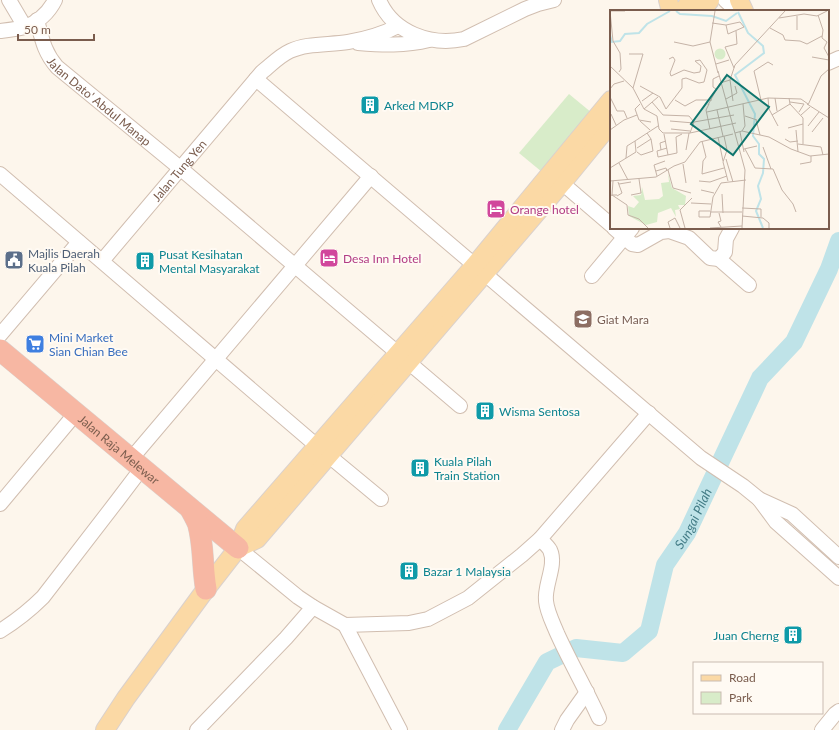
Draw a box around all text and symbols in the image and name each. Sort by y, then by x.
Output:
inset map [610,10,829,229]
scale bar [18,16,94,42]
text: 50 m [24,22,51,37]
street label: Jalan Dato' Abdul Manap [44,54,155,149]
building icon: Arked MDKP [359,94,381,116]
place label: Arked MDKP [384,98,454,113]
street label: Jalan Tung Yen [148,136,209,204]
hotel icon: Orange hotel [485,198,507,220]
place label: Orange hotel [510,202,579,217]
place label: Majlis Daerah Kuala Pilah [28,246,100,275]
place label: Pusat Kesihatan Mental Masyarakat [159,247,260,276]
hotel icon: Desa Inn Hotel [318,247,340,269]
public building icon: Majlis Daerah Kuala Pilah [3,249,25,271]
building icon: Pusat Kesihatan Mental Masyarakat [134,250,156,272]
place label: Desa Inn Hotel [343,251,421,266]
school or university icon: Giat Mara [572,308,594,330]
place label: Giat Mara [597,312,649,327]
place label: Mini Market Sian Chian Bee [49,330,128,359]
supermarket icon: Mini Market Sian Chian Bee [24,333,46,355]
building icon: Wisma Sentosa [474,400,496,422]
place label: Wisma Sentosa [499,404,580,419]
street label: Jalan Raja Melewar [76,411,163,488]
place label: Kuala Pilah Train Station [434,454,500,483]
building icon: Kuala Pilah Train Station [409,457,431,479]
water label: Sungai Pilah [671,485,715,552]
building icon: Bazar 1 Malaysia [398,560,420,582]
place label: Bazar 1 Malaysia [423,564,511,579]
building icon: Juan Cherng [782,624,804,646]
place label: Juan Cherng [713,628,779,643]
legend [693,662,823,714]
text: Road [729,670,756,685]
text: Park [729,690,753,705]

